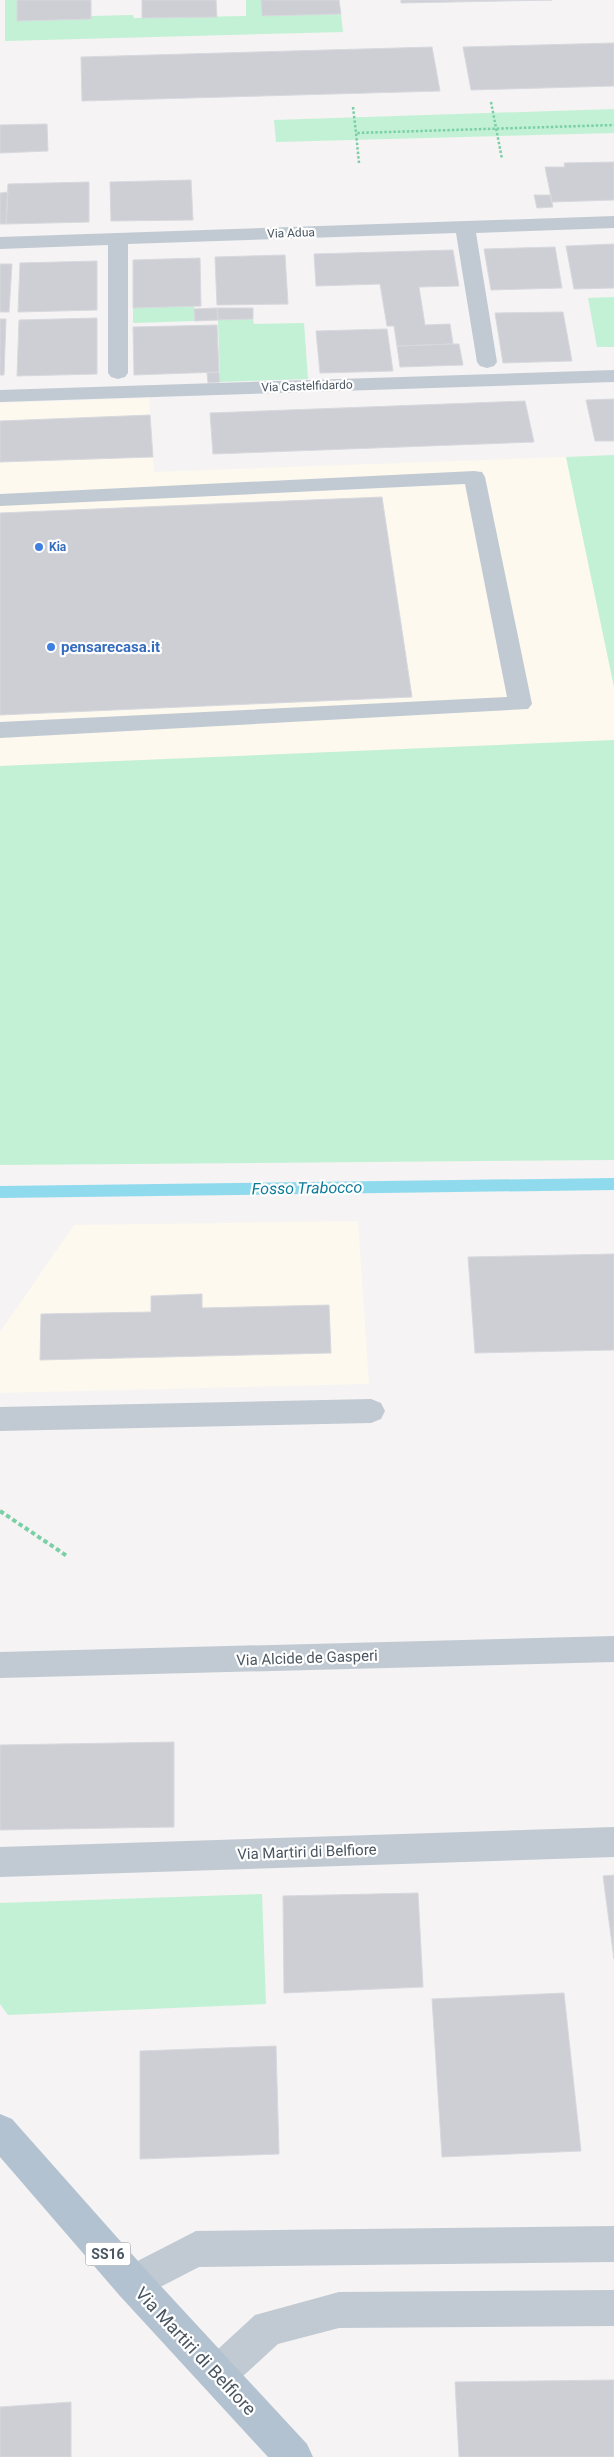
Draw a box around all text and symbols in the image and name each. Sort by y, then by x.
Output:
street label: Via Adua [267,225,315,241]
street label: Via Castelfidardo [261,377,353,395]
place label: Kia [49,540,67,554]
marker: Kia [33,541,45,553]
place label: pensarecasa.it [61,638,160,656]
marker: pensarecasa.it [45,641,57,653]
water label: Fosso Trabocco [252,1178,363,1198]
street label: Via Alcide de Gasperi [236,1647,378,1669]
street label: Via Martiri di Belfiore [237,1841,377,1863]
road number: SS16 [86,2242,130,2266]
street label: Via Martiri di Belfiore [131,2283,261,2419]

